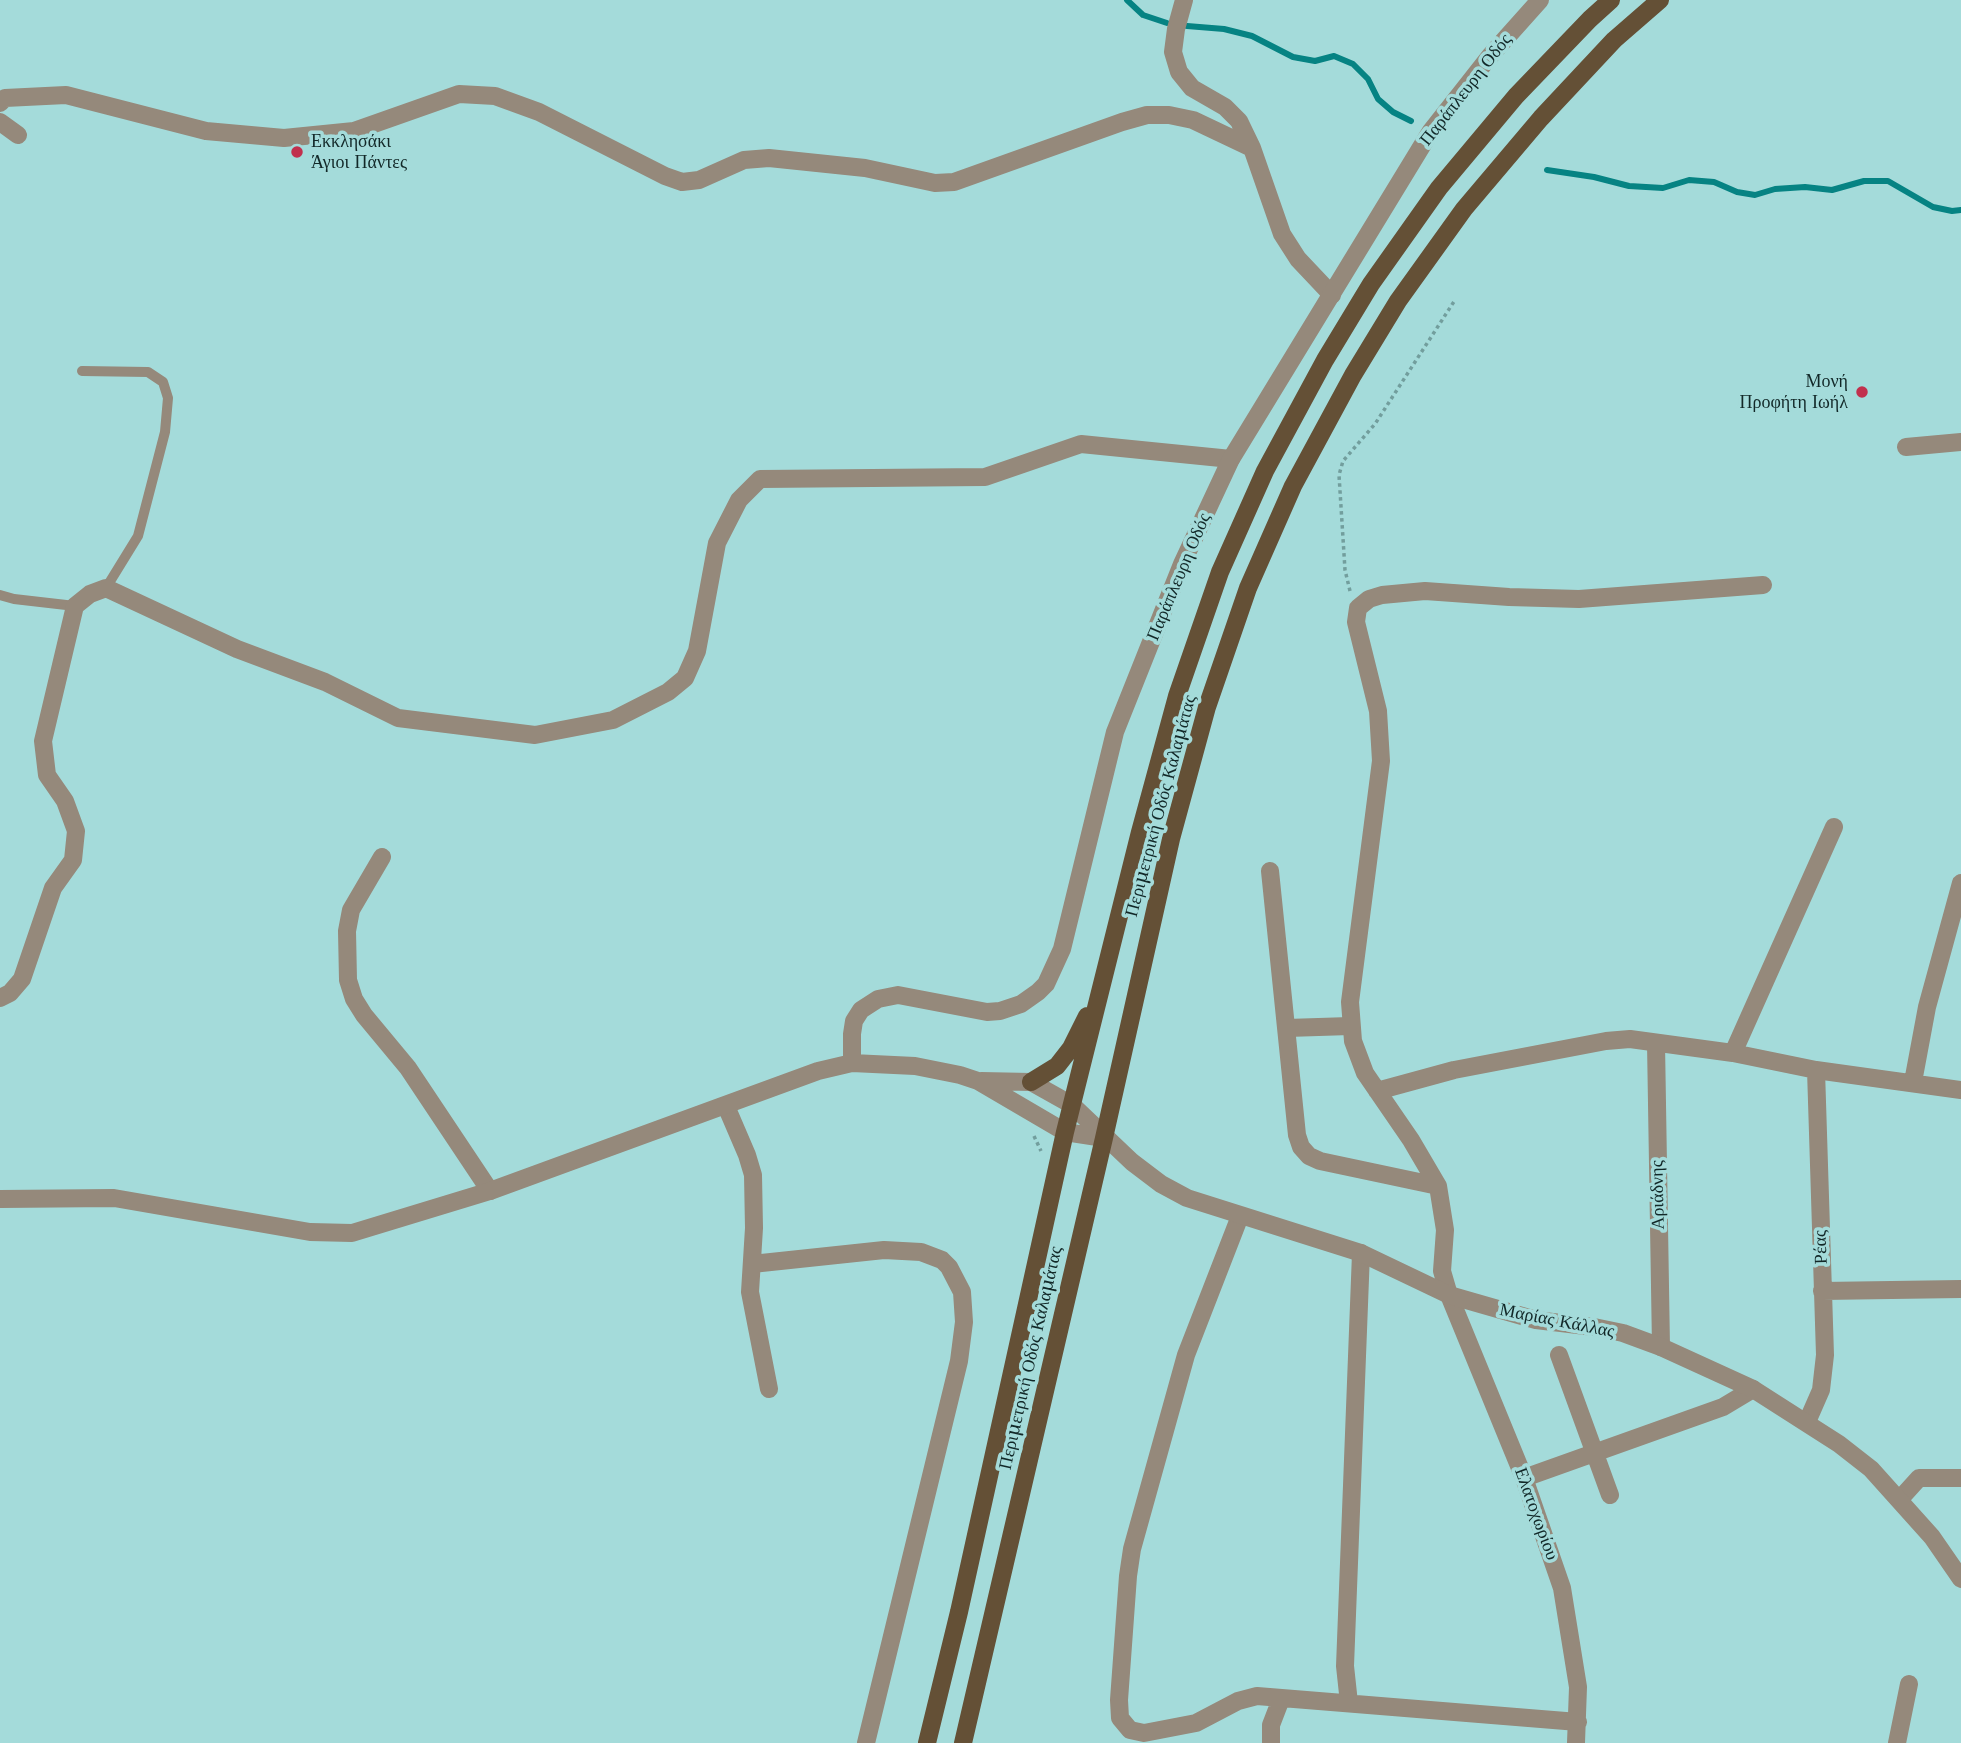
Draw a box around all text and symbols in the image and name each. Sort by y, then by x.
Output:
street label: Παράπλευρη Οδός [1416,30,1516,150]
place label: Εκκλησάκι Άγιοι Πάντες [311,131,407,174]
marker: Εκκλησάκι Άγιοι Πάντες [289,144,305,160]
place label: Μονή Προφήτη Ιωήλ [1739,371,1848,414]
marker: Μονή Προφήτη Ιωήλ [1854,384,1870,400]
street label: Παράπλευρη Οδός [1142,510,1216,644]
street label: Περιμετρική Οδός Καλαμάτας [1121,693,1201,919]
street label: Αριάδνης [1647,1160,1669,1230]
street label: Ρέας [1810,1230,1832,1264]
street label: Περιμετρική Οδός Καλαμάτας [995,1244,1067,1472]
street label: Μαρίας Κάλλας [1498,1299,1616,1343]
street label: Ελατοχωρίου [1509,1465,1563,1563]

